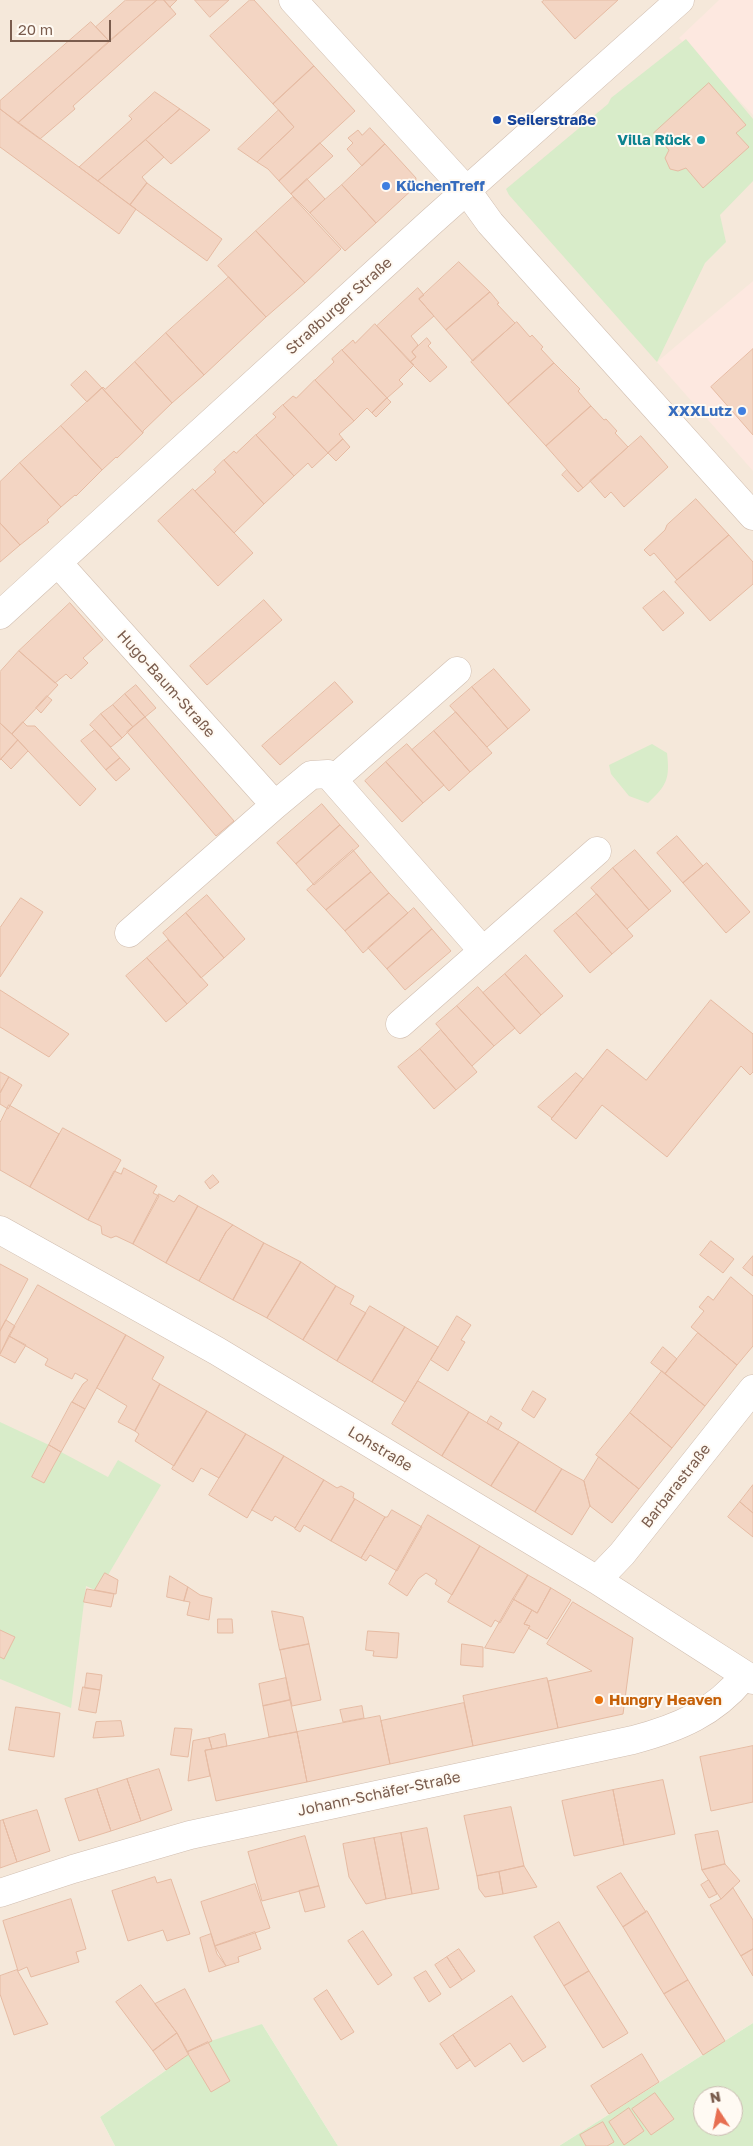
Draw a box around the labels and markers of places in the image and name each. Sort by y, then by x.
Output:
place label: Seilerstraße [507,111,596,129]
marker: Seilerstraße [491,114,503,126]
place label: Villa Rück [617,131,691,149]
marker: Villa Rück [695,134,707,146]
place label: KüchenTreff [396,177,485,195]
marker: KüchenTreff [380,180,392,192]
place label: XXXLutz [668,402,732,420]
marker: XXXLutz [736,405,748,417]
place label: Hungry Heaven [609,1691,722,1709]
marker: Hungry Heaven [593,1694,605,1706]

